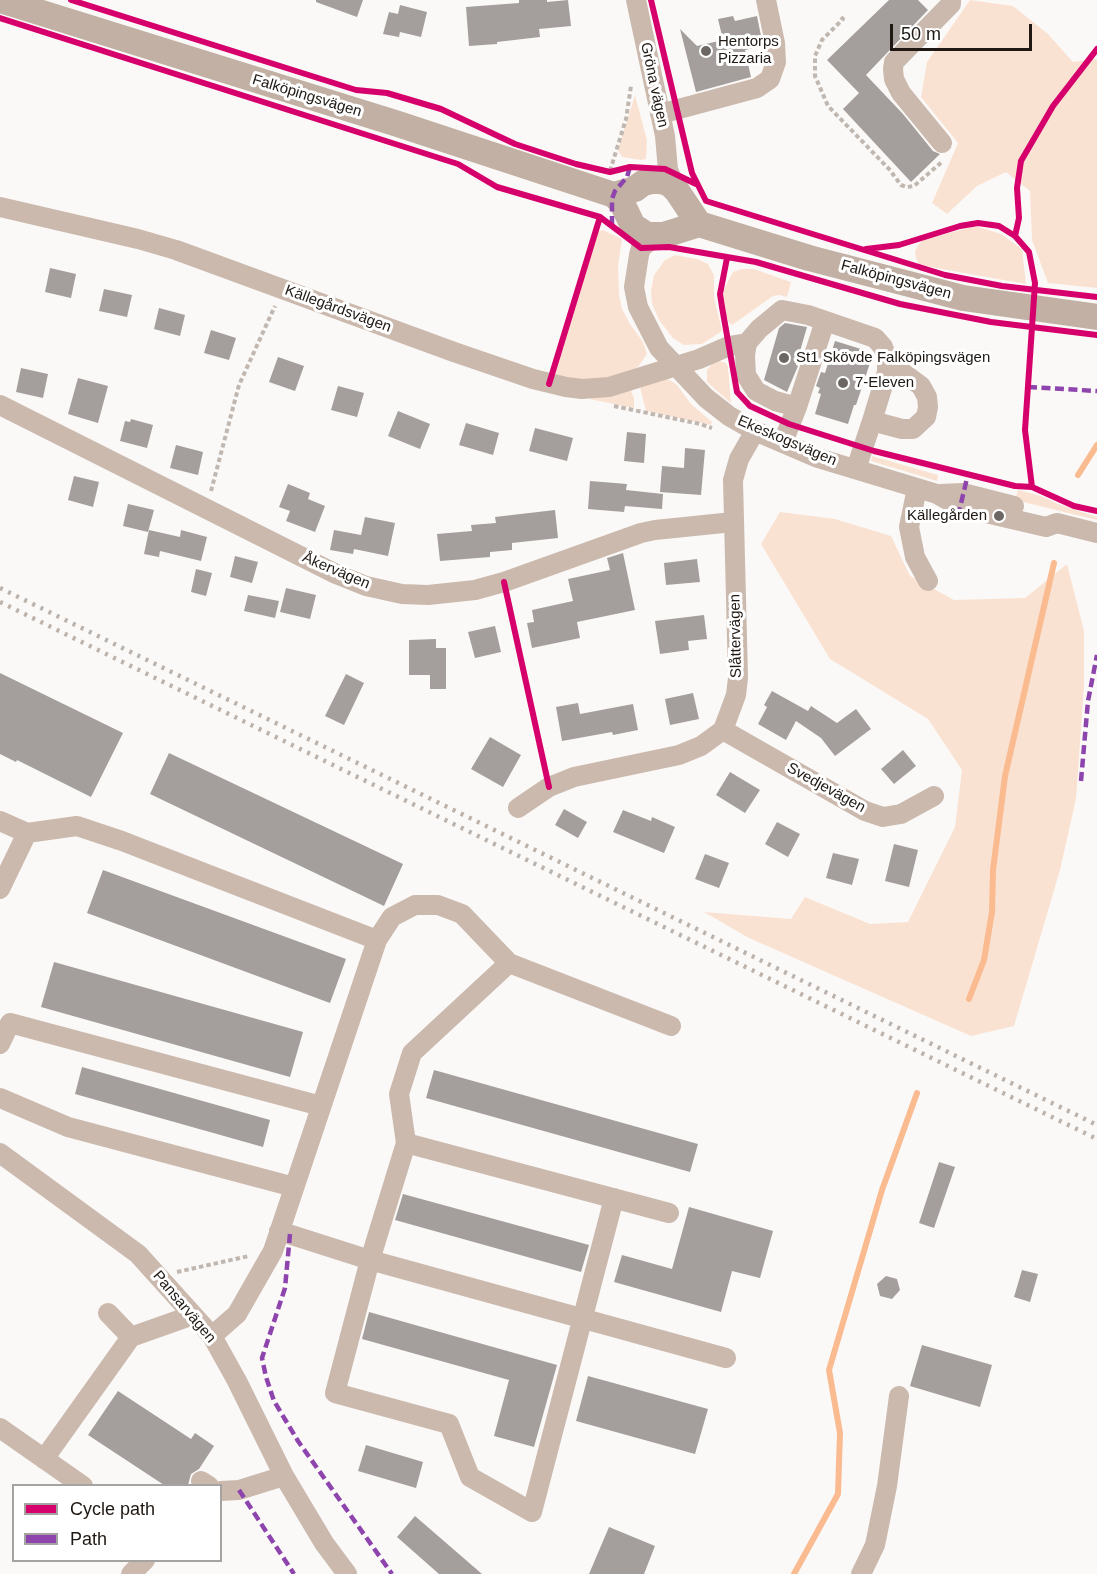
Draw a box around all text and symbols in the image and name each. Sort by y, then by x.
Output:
scale bar [893,12,1036,50]
text: 50 m [901,24,941,44]
place label: Hentorps Pizzaria [718,33,779,68]
street label: Gröna vägen [636,41,672,129]
marker: Hentorps Pizzaria [699,44,713,58]
street label: Falköpingsvägen [250,71,364,121]
street label: Falköpingsvägen [839,257,953,303]
street label: Källegårdsvägen [282,281,394,337]
place label: St1 Skövde Falköpingsvägen [796,349,990,367]
marker: St1 Skövde Falköpingsvägen [777,351,791,365]
place label: 7-Eleven [855,374,914,392]
marker: 7-Eleven [836,376,850,390]
street label: Ekeskogsvägen [735,412,839,470]
place label: Källegården [907,507,987,525]
marker: Källegården [992,509,1006,523]
street label: Åkervägen [299,549,373,593]
street label: Slåttervägen [726,594,746,678]
street label: Svedjevägen [784,759,868,817]
street label: Pansarvägen [149,1267,219,1347]
legend [12,1484,222,1562]
text: Cycle path [70,1499,155,1519]
text: Path [70,1529,107,1549]

